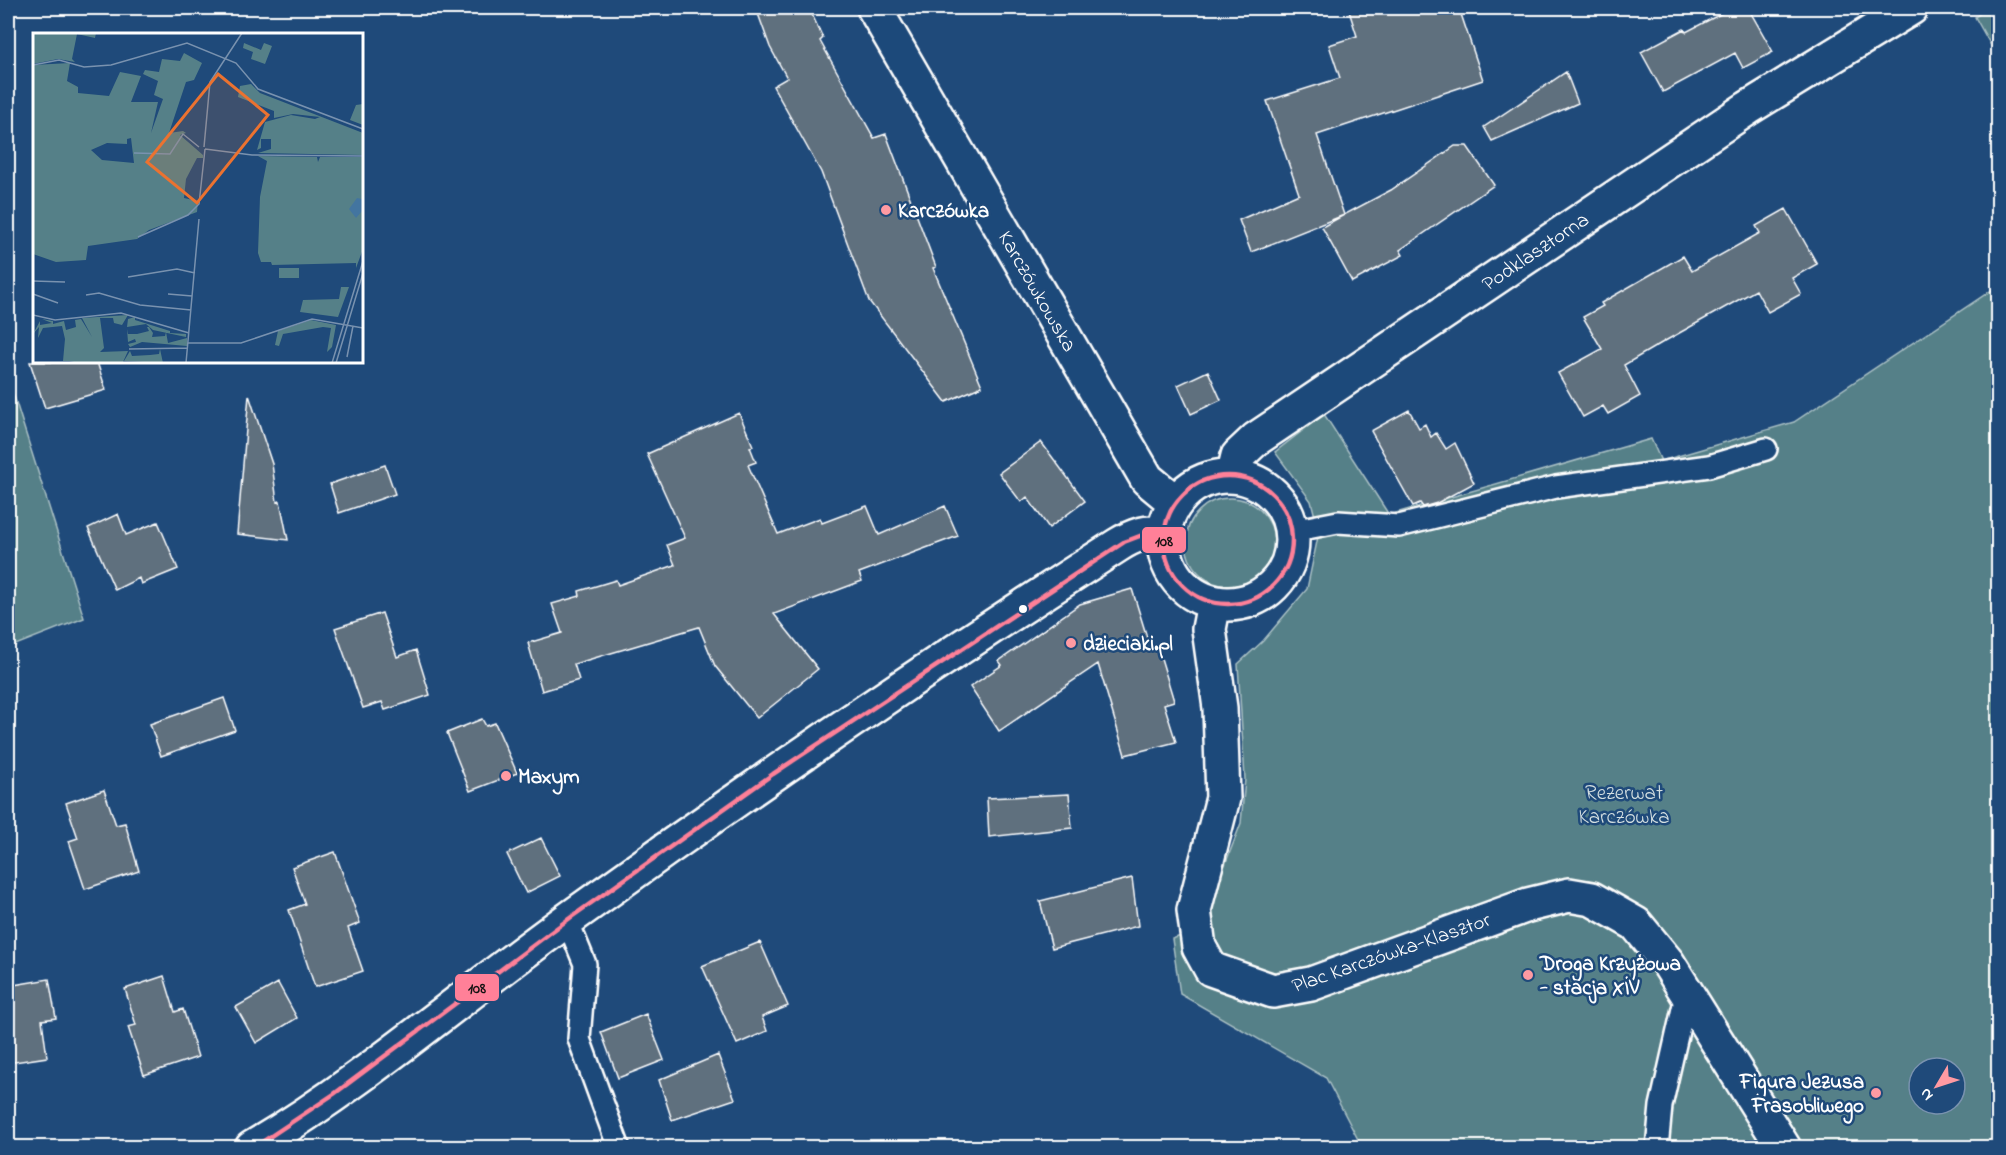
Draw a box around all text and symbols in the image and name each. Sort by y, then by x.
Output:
inset map [33,33,363,363]
place label: Karczówka [898,197,989,227]
marker: Karczówka [879,203,893,217]
street label: Podklasztorna [1477,206,1596,300]
street label: Karczówkowska [989,226,1083,358]
line badge: 108 [1141,526,1187,554]
text: 108 [1155,530,1173,554]
unlabelled marker [1017,603,1029,615]
place label: dzieciaki.pl [1083,630,1173,660]
marker: dzieciaki.pl [1064,636,1078,650]
place label: Maxym [518,763,579,795]
marker: Maxym [499,769,513,783]
park label: Rezerwat Karczówka [1579,779,1669,833]
street label: Plac Karczówka-Klasztor [1288,906,1495,1002]
place label: Droga Krzyżowa - stacja XIV [1539,950,1681,1004]
marker: Droga Krzyżowa - stacja XIV [1521,968,1535,982]
line badge: 108 [454,973,500,1002]
text: 108 [468,977,486,1001]
north arrow [1907,1056,1967,1116]
place label: Figura Jezusa Frasobliwego [1739,1068,1864,1124]
text: N [1914,1082,1940,1106]
marker: Figura Jezusa Frasobliwego [1869,1086,1883,1100]

